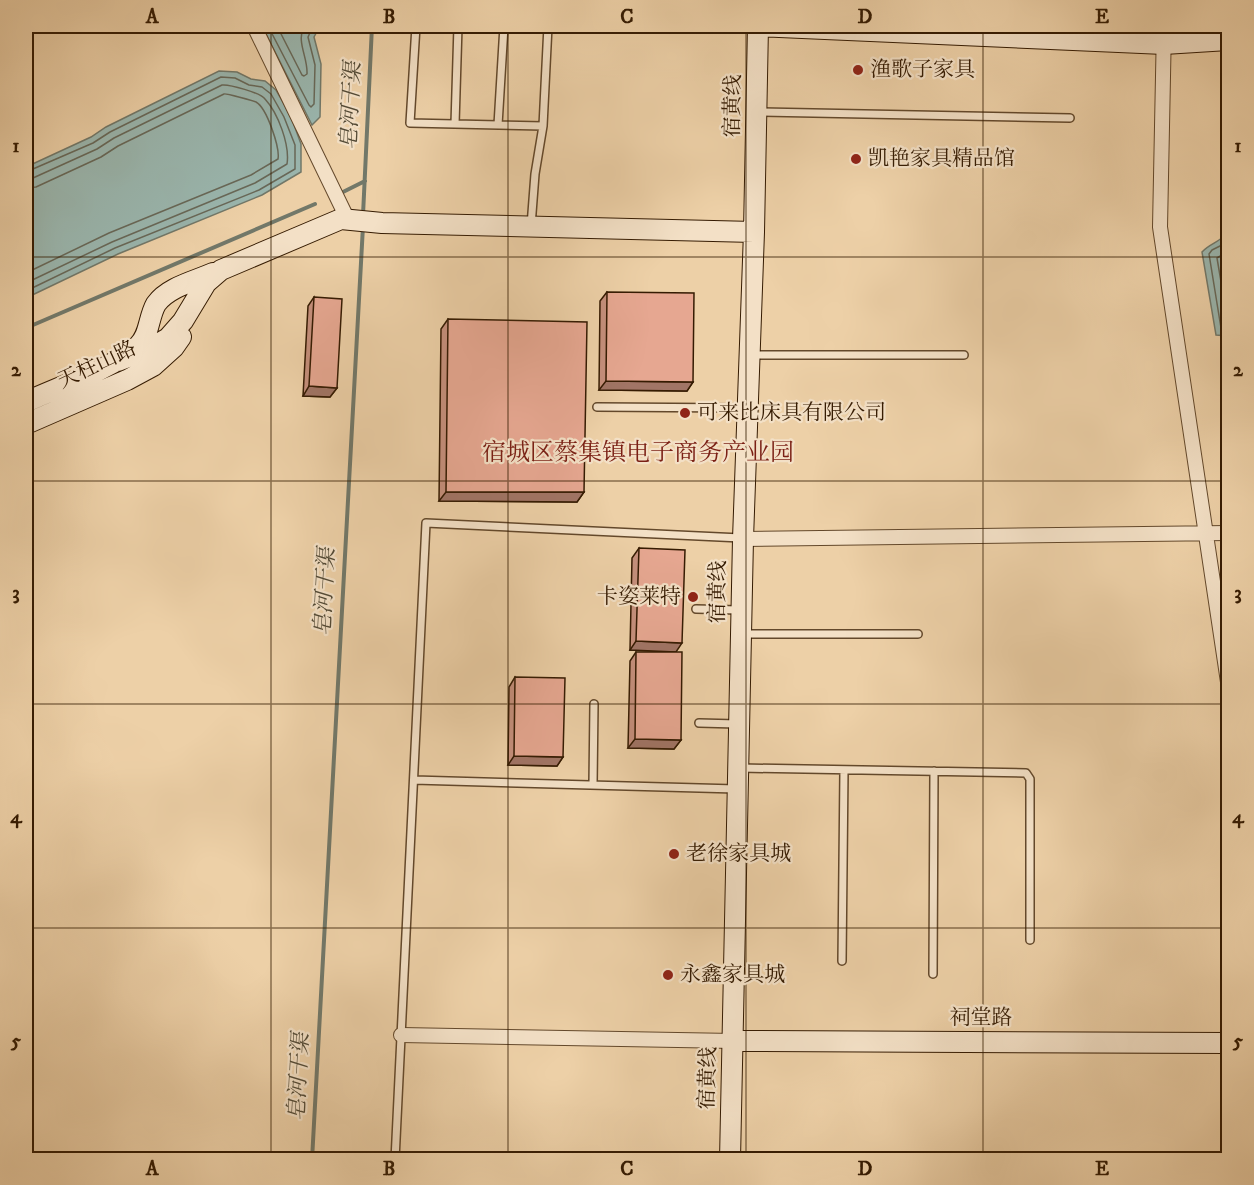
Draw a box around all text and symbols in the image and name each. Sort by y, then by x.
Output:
text: A [145,5,160,30]
text: B [383,5,395,30]
text: C [620,5,634,30]
text: D [858,5,873,30]
text: E [1095,5,1109,30]
place label: 渔歌子家具 [870,57,975,83]
water label: 皂河干渠 [335,58,367,151]
marker: 渔歌子家具 [851,63,865,77]
street label: 宿黄线 [719,74,747,138]
text: 1 [12,134,20,159]
text: 1 [1234,134,1242,159]
place label: 凯艳家具精品馆 [868,146,1015,172]
marker: 凯艳家具精品馆 [849,152,863,166]
street label: 天柱山路 [53,335,141,395]
text: 2 [11,358,22,383]
text: 2 [1233,358,1244,383]
place label: 可来比床具有限公司 [697,400,886,426]
marker: 可来比床具有限公司 [678,406,692,420]
district label: 宿城区蔡集镇电子商务产业园 [482,438,794,468]
water label: 皂河干渠 [309,544,341,637]
street label: 宿黄线 [704,560,732,624]
text: 3 [12,581,20,606]
text: 3 [1234,581,1242,606]
place label: 卡姿莱特 [597,584,681,610]
marker: 卡姿莱特 [686,590,700,604]
text: 4 [10,805,23,830]
text: 4 [1232,805,1245,830]
place label: 老徐家具城 [686,841,791,867]
marker: 老徐家具城 [667,847,681,861]
place label: 永鑫家具城 [680,962,785,988]
marker: 永鑫家具城 [661,968,675,982]
street label: 祠堂路 [950,1005,1013,1031]
text: 5 [10,1029,21,1054]
water label: 皂河干渠 [283,1029,315,1122]
text: 5 [1232,1029,1243,1054]
street label: 宿黄线 [694,1046,722,1110]
text: A [145,1157,160,1182]
text: B [383,1157,395,1182]
text: C [620,1157,634,1182]
text: D [858,1157,873,1182]
text: E [1095,1157,1109,1182]

